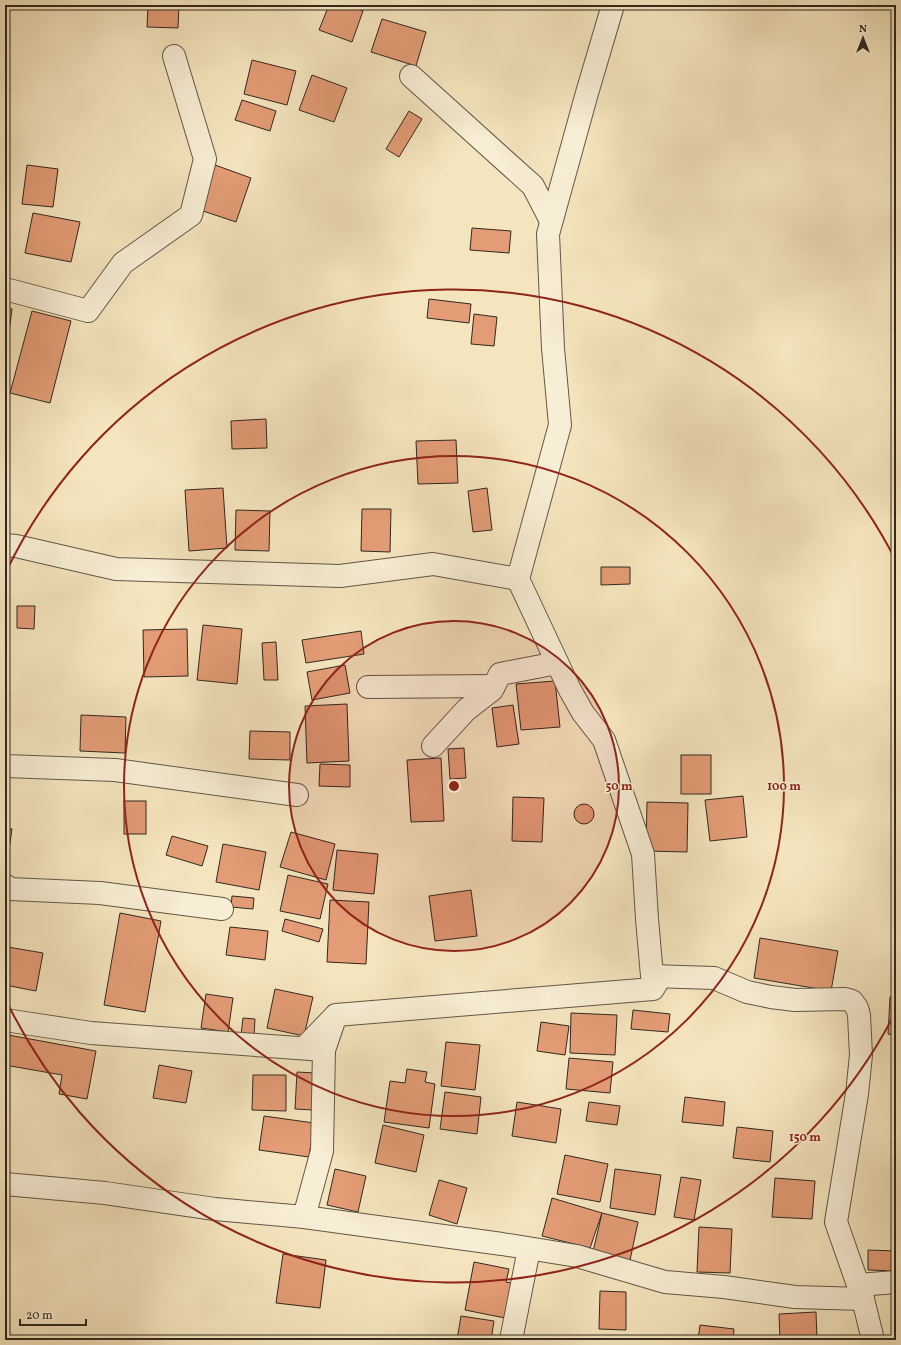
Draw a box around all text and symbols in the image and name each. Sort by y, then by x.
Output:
north arrow [843,18,883,58]
text: N [859,22,867,37]
centre of rings [447,779,461,793]
text: 50 m [605,779,633,795]
text: 100 m [767,779,801,795]
text: 150 m [789,1130,821,1146]
scale bar [20,1301,86,1327]
text: 20 m [26,1308,53,1324]

